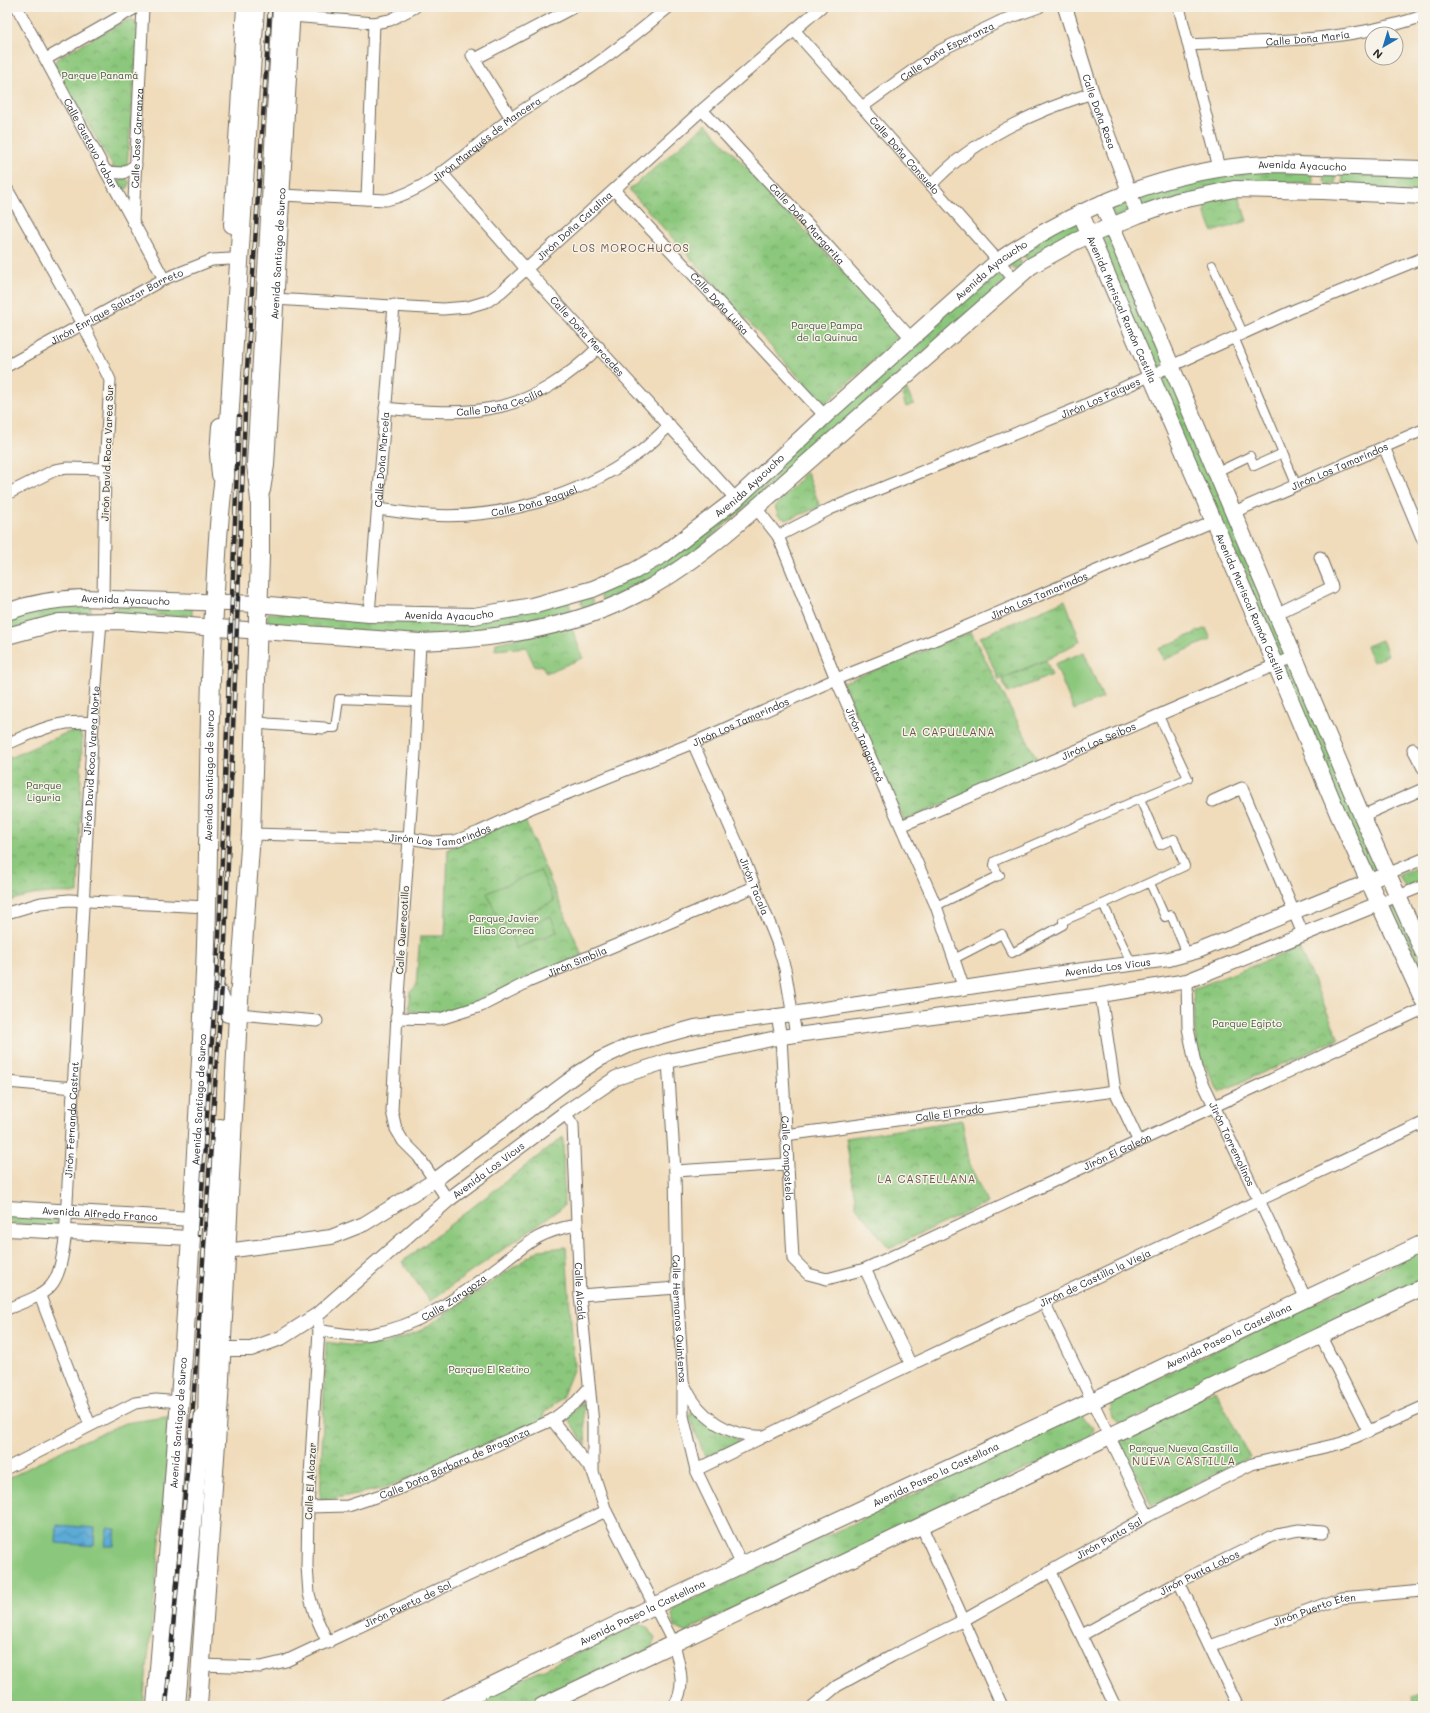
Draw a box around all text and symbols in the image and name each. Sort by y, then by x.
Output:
street label: Calle Doña Esperanza [897,18,996,84]
north arrow [1364,26,1404,66]
street label: Calle Doña María [1265,27,1351,49]
text: N [1370,46,1385,63]
park label: Parque Panamá [62,68,138,82]
street label: Calle Doña Rosa [1079,72,1120,151]
street label: Calle Jose Carranza [128,88,146,189]
street label: Jirón Marqués de Mancera [430,93,544,184]
street label: Calle Gustavo Yabar [61,96,121,191]
street label: Calle Doña Consuelo [866,113,943,197]
street label: Avenida Ayacucho [1257,157,1347,174]
street label: Calle Doña Margarita [766,180,848,267]
street label: Avenida Santiago de Surco [267,187,289,320]
street label: Jirón Doña Catalina [534,188,615,263]
street label: Avenida Mariscal Ramón Castilla [1084,233,1160,385]
street label: Avenida Ayacucho [952,237,1030,303]
district label: LOS MOROCHUCOS [572,240,690,255]
street label: Jirón Enrique Salazar Barreto [48,265,185,348]
street label: Calle Doña Luisa [687,269,752,338]
street label: Calle Doña Mercedes [547,293,628,380]
park label: Parque Pampa de la Quinua [791,318,863,344]
street label: Jirón Los Faiques [1059,374,1142,421]
street label: Calle Doña Cecilia [456,384,545,419]
street label: Jirón David Roca Varea Sur [98,385,116,521]
street label: Calle Doña Marcela [371,411,392,508]
street label: Jirón Los Tamarindos [1289,439,1390,493]
street label: Avenida Ayacucho [711,451,787,520]
street label: Calle Doña Raquel [490,482,579,519]
street label: Avenida Mariscal Ramón Castilla [1213,531,1289,682]
street label: Jirón Los Tamarindos [988,568,1090,622]
street label: Avenida Ayacucho [81,591,170,608]
street label: Avenida Ayacucho [404,606,494,623]
street label: Jirón David Roca Varea Norte [80,685,103,835]
street label: Jirón Los Tamarindos [690,694,791,749]
street label: Jirón Tangarará [842,705,888,784]
street label: Avenida Santiago de Surco [201,710,217,842]
street label: Jirón Los Seibos [1059,719,1138,763]
district label: LA CAPULLANA [902,724,996,739]
park label: Parque Liguria [26,778,62,804]
street label: Jirón Los Tamarindos [389,820,493,849]
street label: Jirón Tacala [737,855,772,917]
street label: Calle Querecotillo [392,885,412,975]
park label: Parque Javier Elias Correa [469,911,539,937]
street label: Jirón Simbila [545,943,609,980]
street label: Avenida Los Vicus [1063,954,1152,979]
park label: Parque Egipto [1212,1016,1282,1030]
street label: Avenida Santiago de Surco [188,1033,209,1166]
street label: Jirón Fernando Castrat [61,1061,82,1178]
street label: Jirón Torremolinos [1206,1100,1258,1189]
street label: Calle El Prado [914,1102,985,1125]
street label: Calle Compostela [778,1116,797,1201]
street label: Jirón El Galeón [1081,1130,1153,1173]
street label: Avenida Los Vicus [449,1139,527,1202]
district label: LA CASTELLANA [878,1171,976,1186]
street label: Avenida Alfredo Franco [41,1203,158,1224]
street label: Jirón de Castilla la Vieja [1037,1245,1153,1310]
street label: Calle Hermanos Quinteros [669,1254,690,1383]
street label: Calle Alcalá [572,1262,590,1321]
street label: Calle Zaragoza [419,1271,489,1324]
street label: Avenida Paseo la Castellana [1163,1300,1294,1372]
street label: Avenida Santiago de Surco [166,1357,190,1489]
park label: Parque El Retiro [448,1362,530,1376]
street label: Calle Doña Bárbara de Braganza [378,1424,532,1502]
street label: Avenida Paseo la Castellana [870,1439,1001,1510]
park label: Parque Nueva Castilla [1129,1441,1239,1455]
street label: Calle El Alcazar [301,1442,319,1520]
district label: NUEVA CASTILLA [1132,1453,1236,1468]
street label: Jirón Punta Sal [1074,1514,1145,1562]
street label: Jirón Punta Lobos [1157,1546,1242,1598]
street label: Avenida Paseo la Castellana [577,1576,708,1648]
street label: Jirón Puerta de Sol [362,1578,453,1630]
street label: Jirón Puerto Eten [1271,1590,1356,1629]

